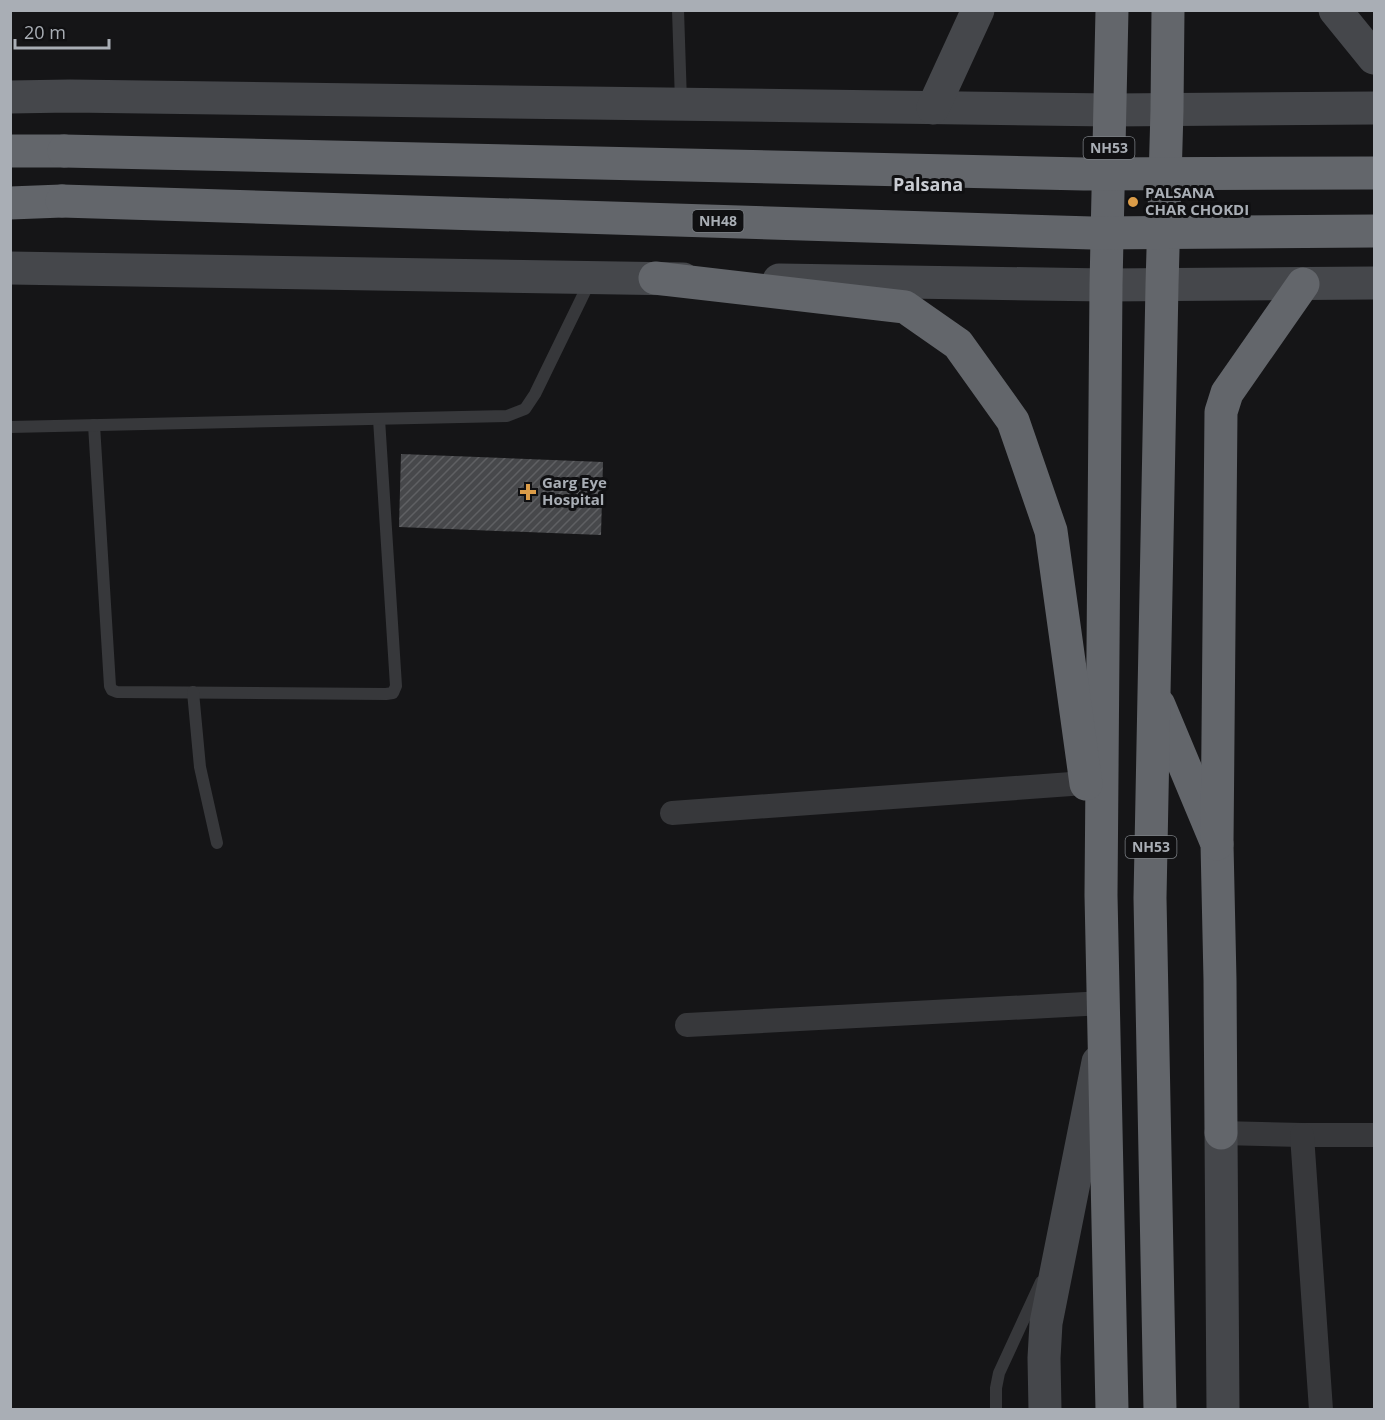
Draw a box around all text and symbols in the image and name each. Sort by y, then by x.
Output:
scale bar [15,12,110,50]
text: 20 m [24,20,66,44]
road number: NH53 [1084,137,1134,159]
district label: Palsana [893,172,963,196]
place label: PALSANA CHAR CHOKDI [1145,182,1249,219]
marker: PALSANA CHAR CHOKDI [1126,195,1140,209]
road number: NH48 [692,210,744,232]
place label: Garg Eye Hospital [542,472,607,509]
marker: Garg Eye Hospital [519,483,537,501]
road number: NH53 [1126,836,1176,858]

